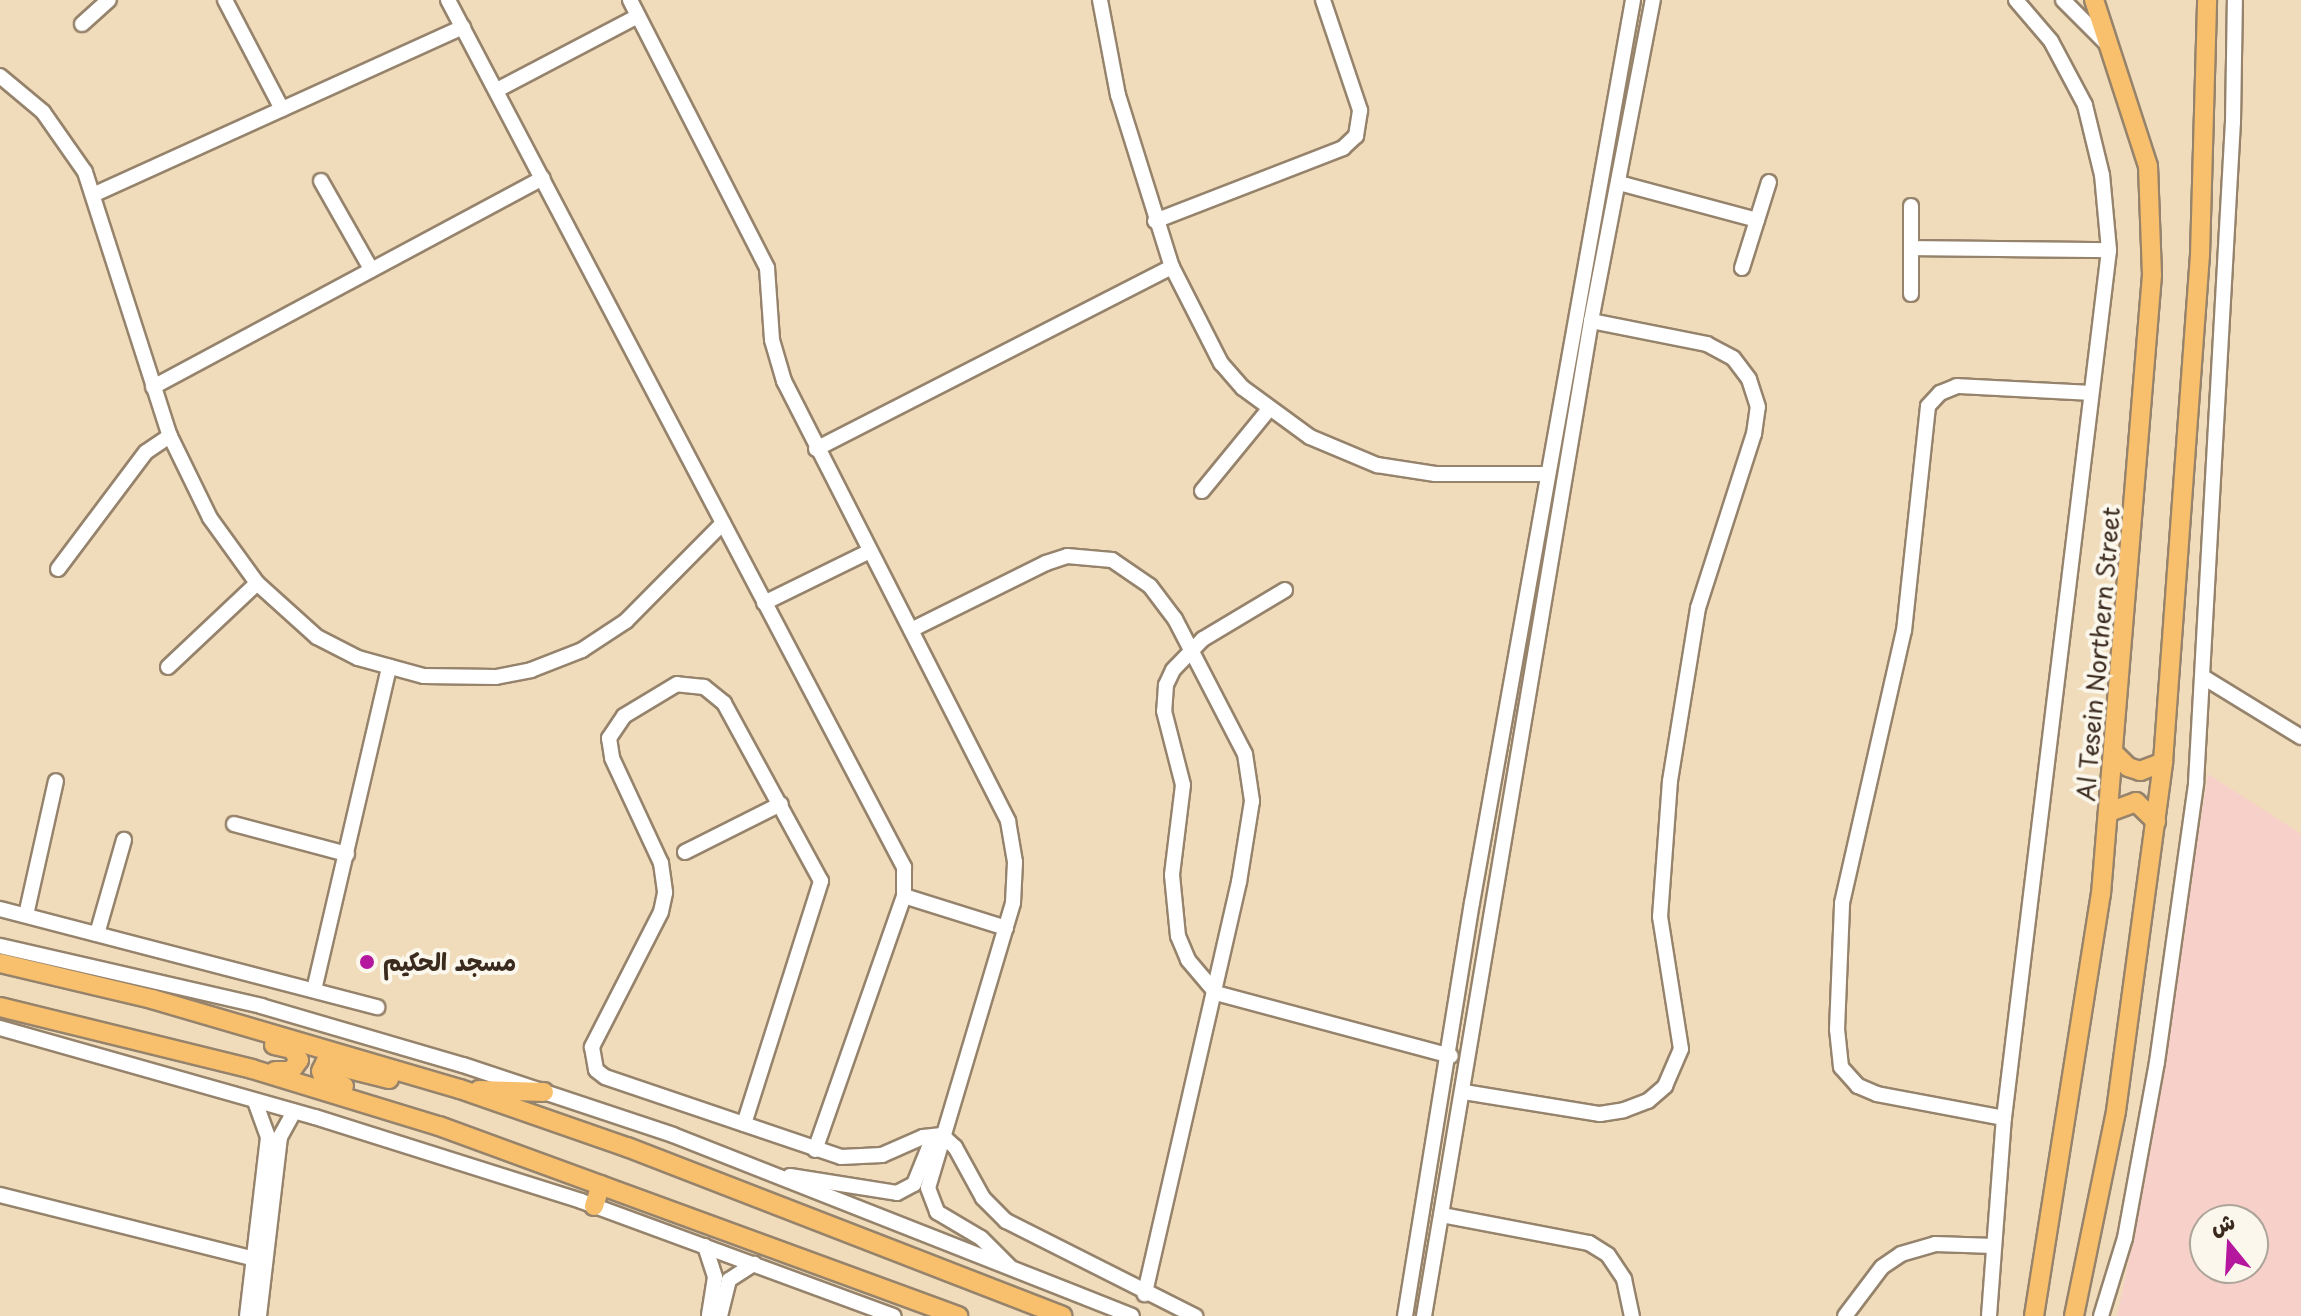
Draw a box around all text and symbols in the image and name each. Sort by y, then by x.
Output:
street label: Al Tesein Northern Street [2071,505,2125,803]
place label: مسجد الحكيم [383,948,516,976]
marker: مسجد الحكيم [358,953,376,971]
text: ش [2205,1203,2239,1242]
north arrow [2189,1204,2269,1284]

